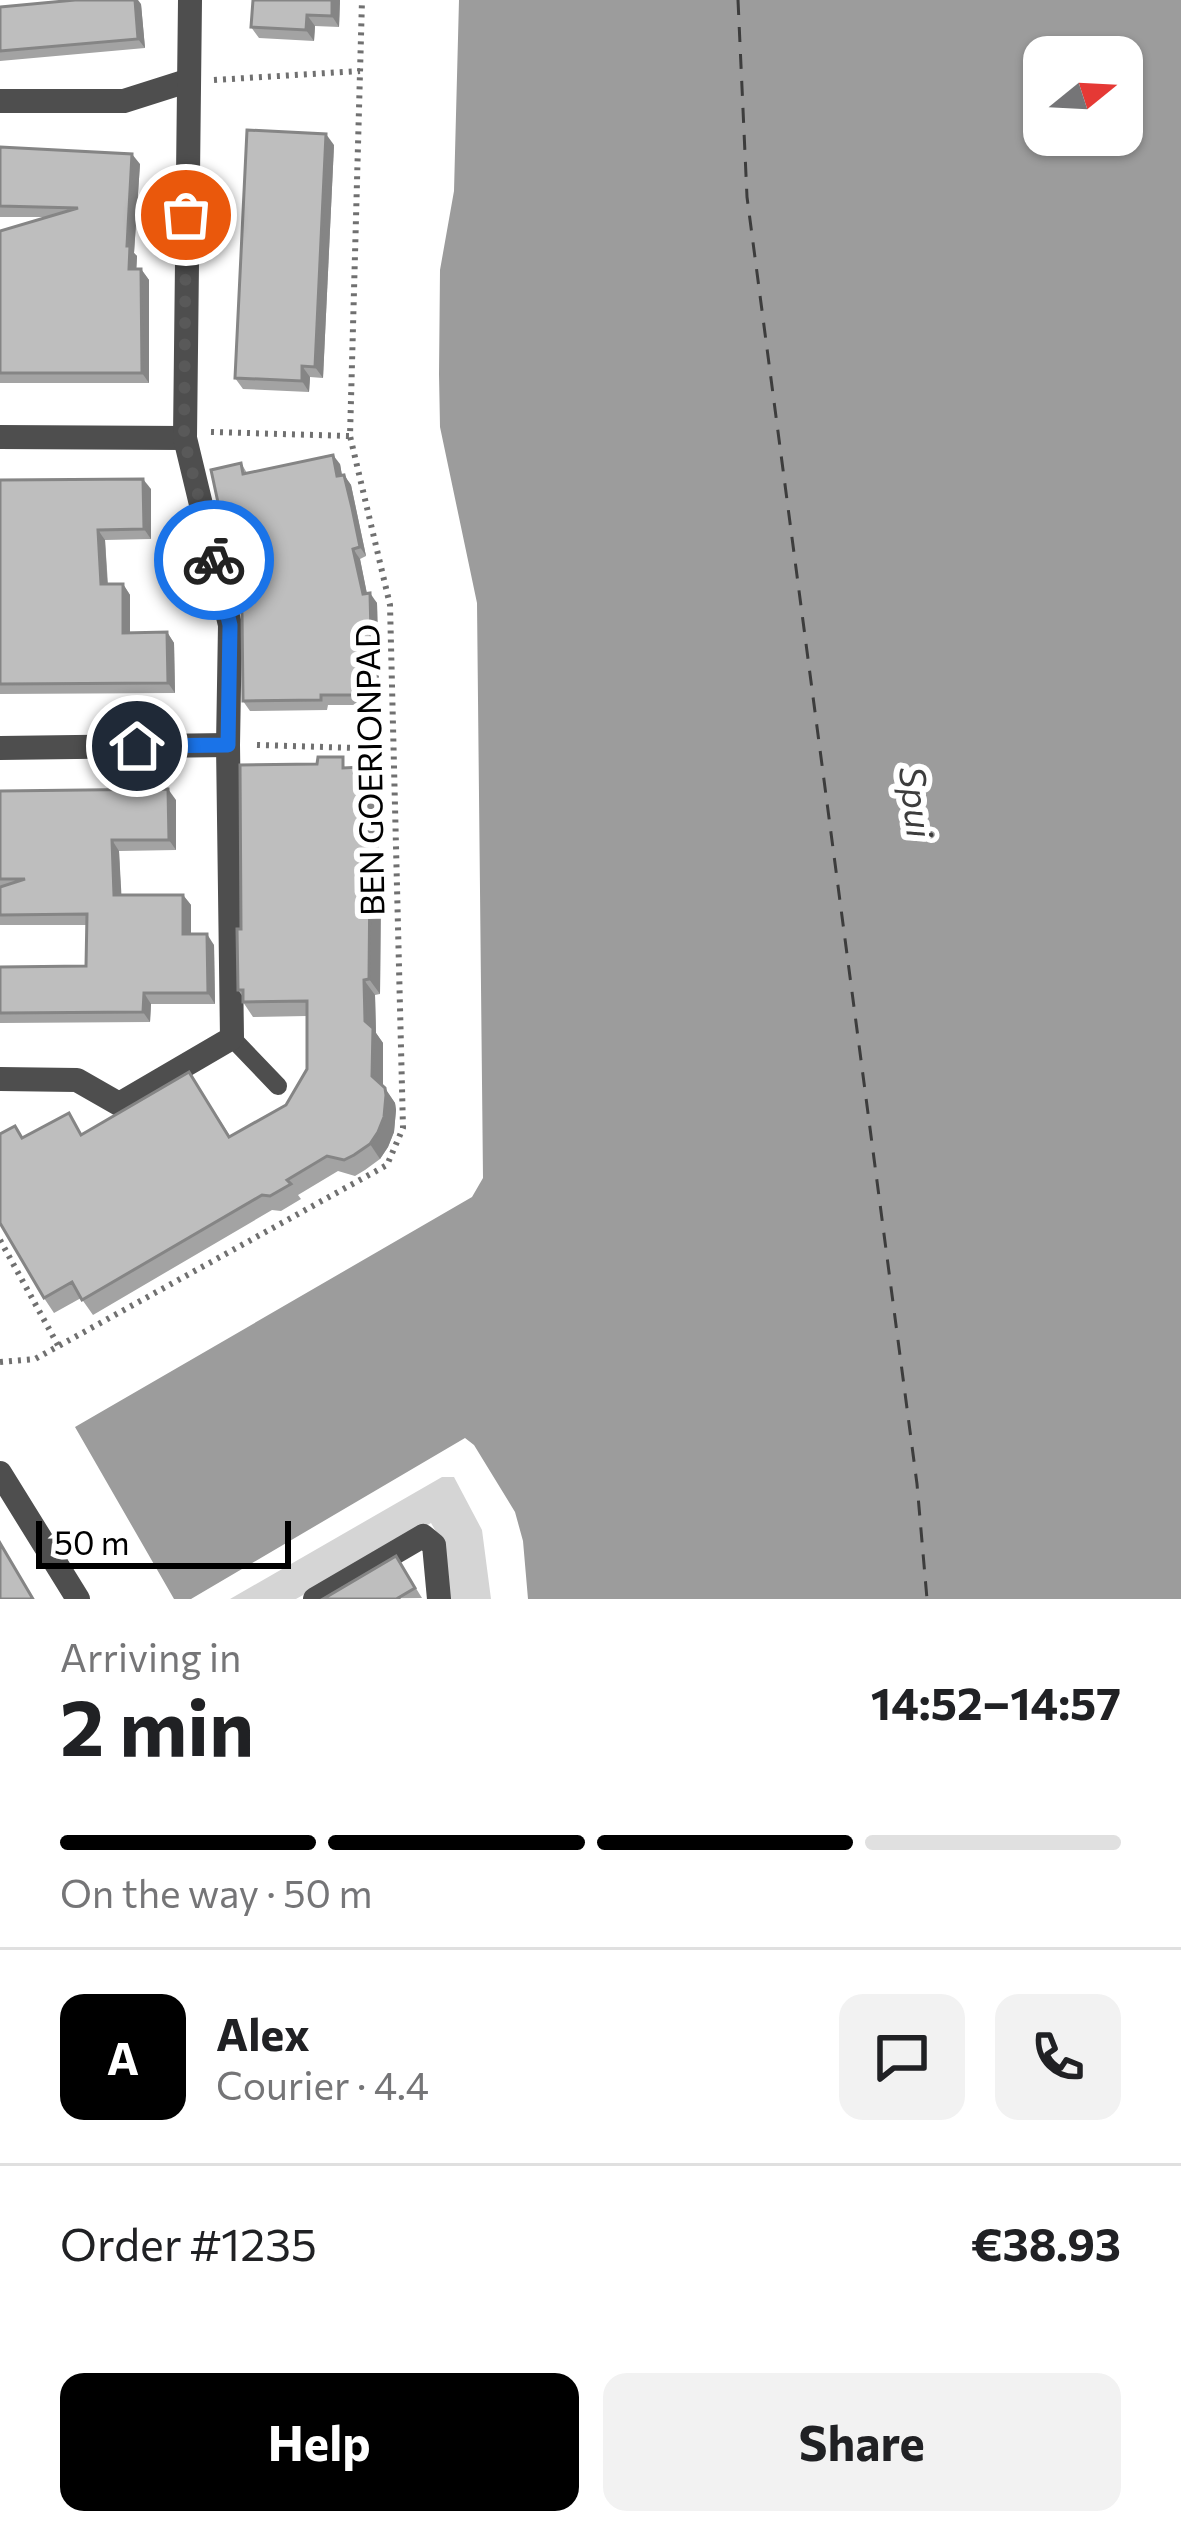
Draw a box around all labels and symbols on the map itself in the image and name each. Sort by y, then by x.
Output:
north arrow [1023,36,1143,156]
pin [135,164,237,266]
courier [154,500,274,620]
street label: BEN GOERIONPAD [345,624,392,916]
pin [86,695,188,797]
water label: Spui [892,763,944,842]
scale bar [36,1515,291,1568]

